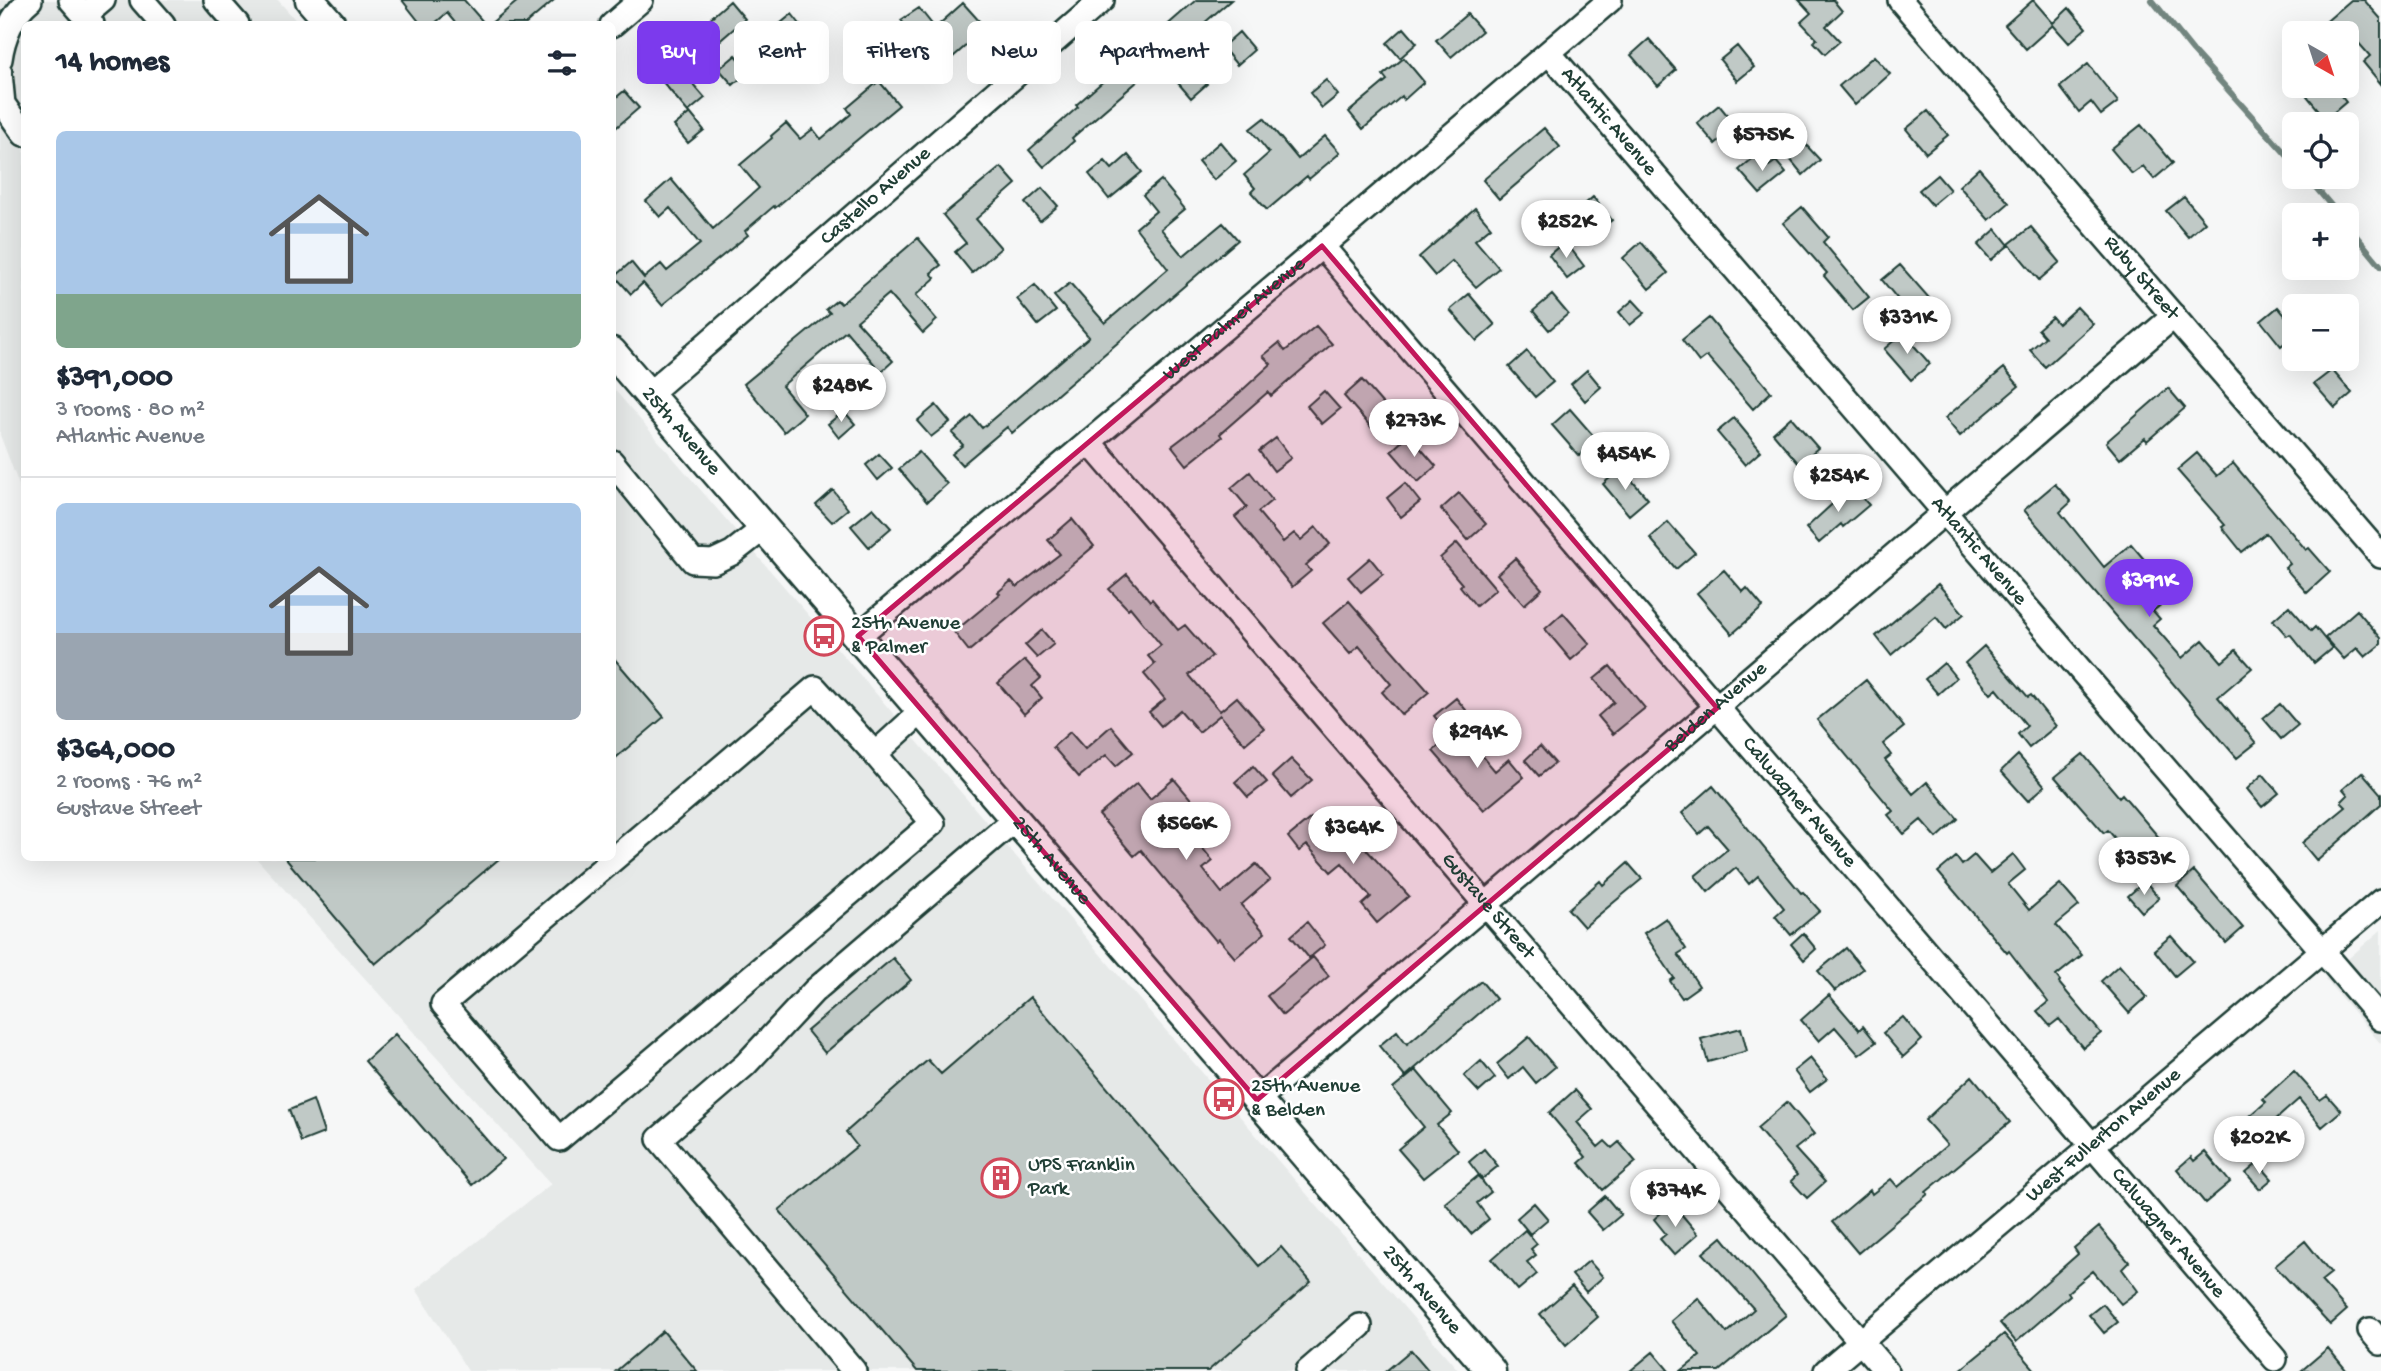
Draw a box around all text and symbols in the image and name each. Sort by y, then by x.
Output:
chip: Buy [637,21,720,84]
chip: Rent [734,21,829,84]
chip: Filters [843,21,953,84]
chip: New [967,21,1061,84]
chip: Apartment [1075,21,1232,84]
north arrow [2282,21,2359,98]
map controls [2282,21,2359,371]
icon: filters [543,44,581,82]
text: 14 homes [56,46,169,81]
street label: Atlantic Avenue [1555,62,1663,182]
button: locate [2282,112,2359,189]
pin: $575K [1713,114,1811,173]
text: $575K [1732,122,1792,149]
street label: Castello Avenue [816,141,937,251]
icon: home [256,176,382,302]
pin: $252K [1517,201,1615,260]
button: + [2282,203,2359,280]
text: $252K [1537,209,1595,236]
street label: Ruby Street [2098,231,2186,327]
street label: West Palmer Avenue [1158,251,1312,387]
button: − [2282,294,2359,371]
pin: $331K [1858,296,1956,356]
text: $331K [1879,305,1935,332]
text: $391,000 [56,362,173,397]
pin: $248K [792,364,890,424]
text: $248K [812,373,870,400]
street label: 25th Avenue [635,382,727,482]
text: 3 rooms · 80 m² [56,397,205,424]
pin: $273K [1365,400,1463,459]
text: $273K [1385,408,1443,435]
text: Atlantic Avenue [56,424,205,451]
pin: $454K [1576,433,1674,492]
text: $454K [1597,441,1653,468]
pin: $254K [1789,454,1887,514]
text: $254K [1809,463,1867,490]
street label: Atlantic Avenue [1925,492,2033,612]
icon: home [256,548,382,674]
pin: $391K [2100,560,2198,619]
text: $391K [2121,568,2177,595]
place label: 25th Avenue & Palmer [851,612,961,661]
bus stop icon: 25th Avenue & Palmer [803,615,845,657]
street label: Belden Avenue [1659,656,1774,759]
pin: $294K [1428,710,1526,770]
text: $294K [1449,719,1505,746]
street label: Calwagner Avenue [1736,732,1862,874]
text: $364,000 [56,734,175,769]
text: 2 rooms · 76 m² [56,769,202,796]
text: Gustave Street [56,796,201,823]
pin: $566K [1137,802,1235,862]
pin: $364K [1304,806,1402,866]
street label: 25th Avenue [1006,811,1097,911]
text: $566K [1157,811,1215,838]
text: $364K [1324,815,1382,842]
pin: $353K [2095,838,2193,897]
text: $353K [2115,846,2173,873]
street label: Gustave Street [1435,848,1542,967]
street label: West Fullerton Avenue [2021,1062,2187,1209]
place label: 25th Avenue & Belden [1251,1075,1361,1124]
bus stop icon: 25th Avenue & Belden [1203,1078,1245,1120]
pin: $202K [2210,1116,2308,1176]
text: $202K [2230,1125,2288,1152]
place label: UPS Franklin Park [1027,1154,1135,1203]
building icon: UPS Franklin Park [980,1157,1022,1199]
street label: Calwagner Avenue [2105,1163,2231,1305]
pin: $374K [1626,1170,1724,1229]
text: $374K [1646,1178,1704,1205]
street label: 25th Avenue [1376,1241,1467,1341]

